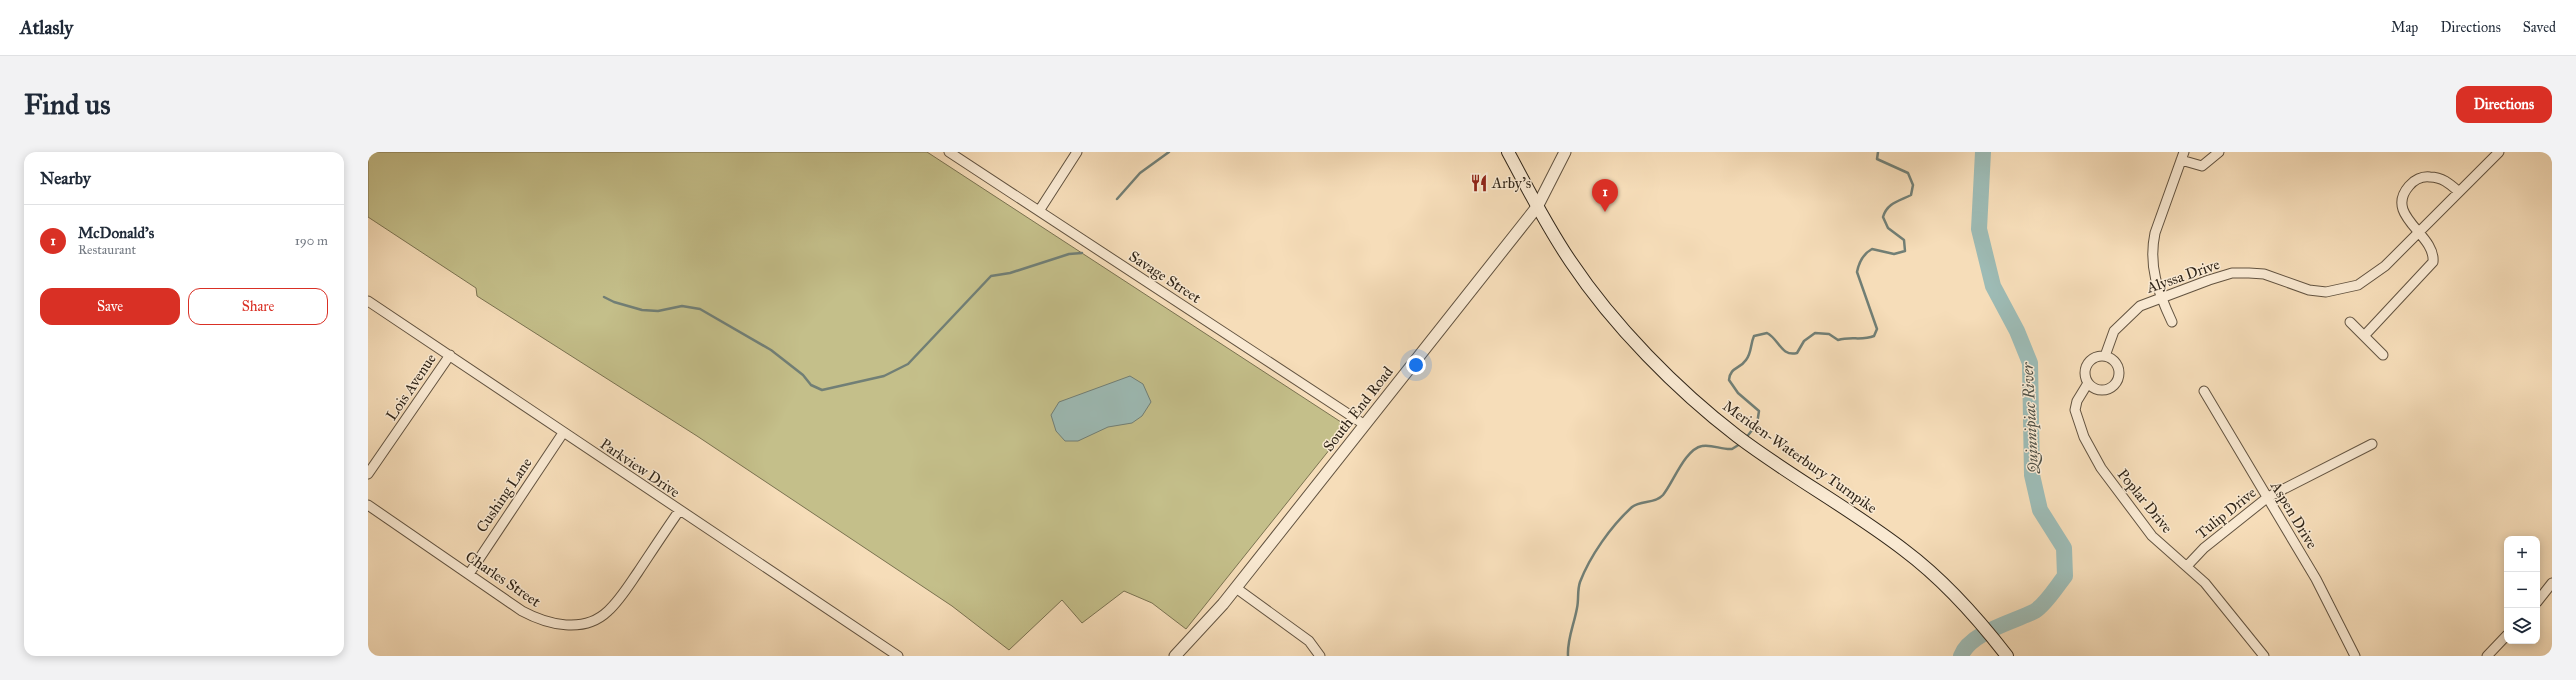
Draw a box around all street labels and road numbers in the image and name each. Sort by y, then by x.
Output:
street label: Savage Street [1126,247,1205,307]
street label: Alyssa Drive [2143,255,2222,297]
street label: Lois Avenue [382,350,440,424]
street label: South End Road [1319,363,1397,455]
street label: Meriden-Waterbury Turnpike [1719,397,1881,517]
street label: Parkview Drive [597,435,683,501]
street label: Cushing Lane [472,454,536,536]
street label: Poplar Drive [2114,465,2176,537]
street label: Aspen Drive [2266,477,2321,552]
street label: Tulip Drive [2192,483,2260,543]
street label: Charles Street [462,547,545,611]

